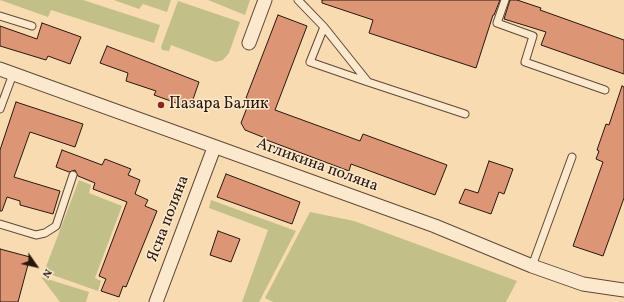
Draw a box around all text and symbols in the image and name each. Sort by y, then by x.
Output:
place label: Пазара Балик [169,95,268,115]
marker: Пазара Балик [156,100,166,110]
street label: Агликина поляна [254,135,380,197]
street label: Ясна поляна [144,173,194,265]
north arrow [16,246,56,286]
text: N [38,265,55,281]

